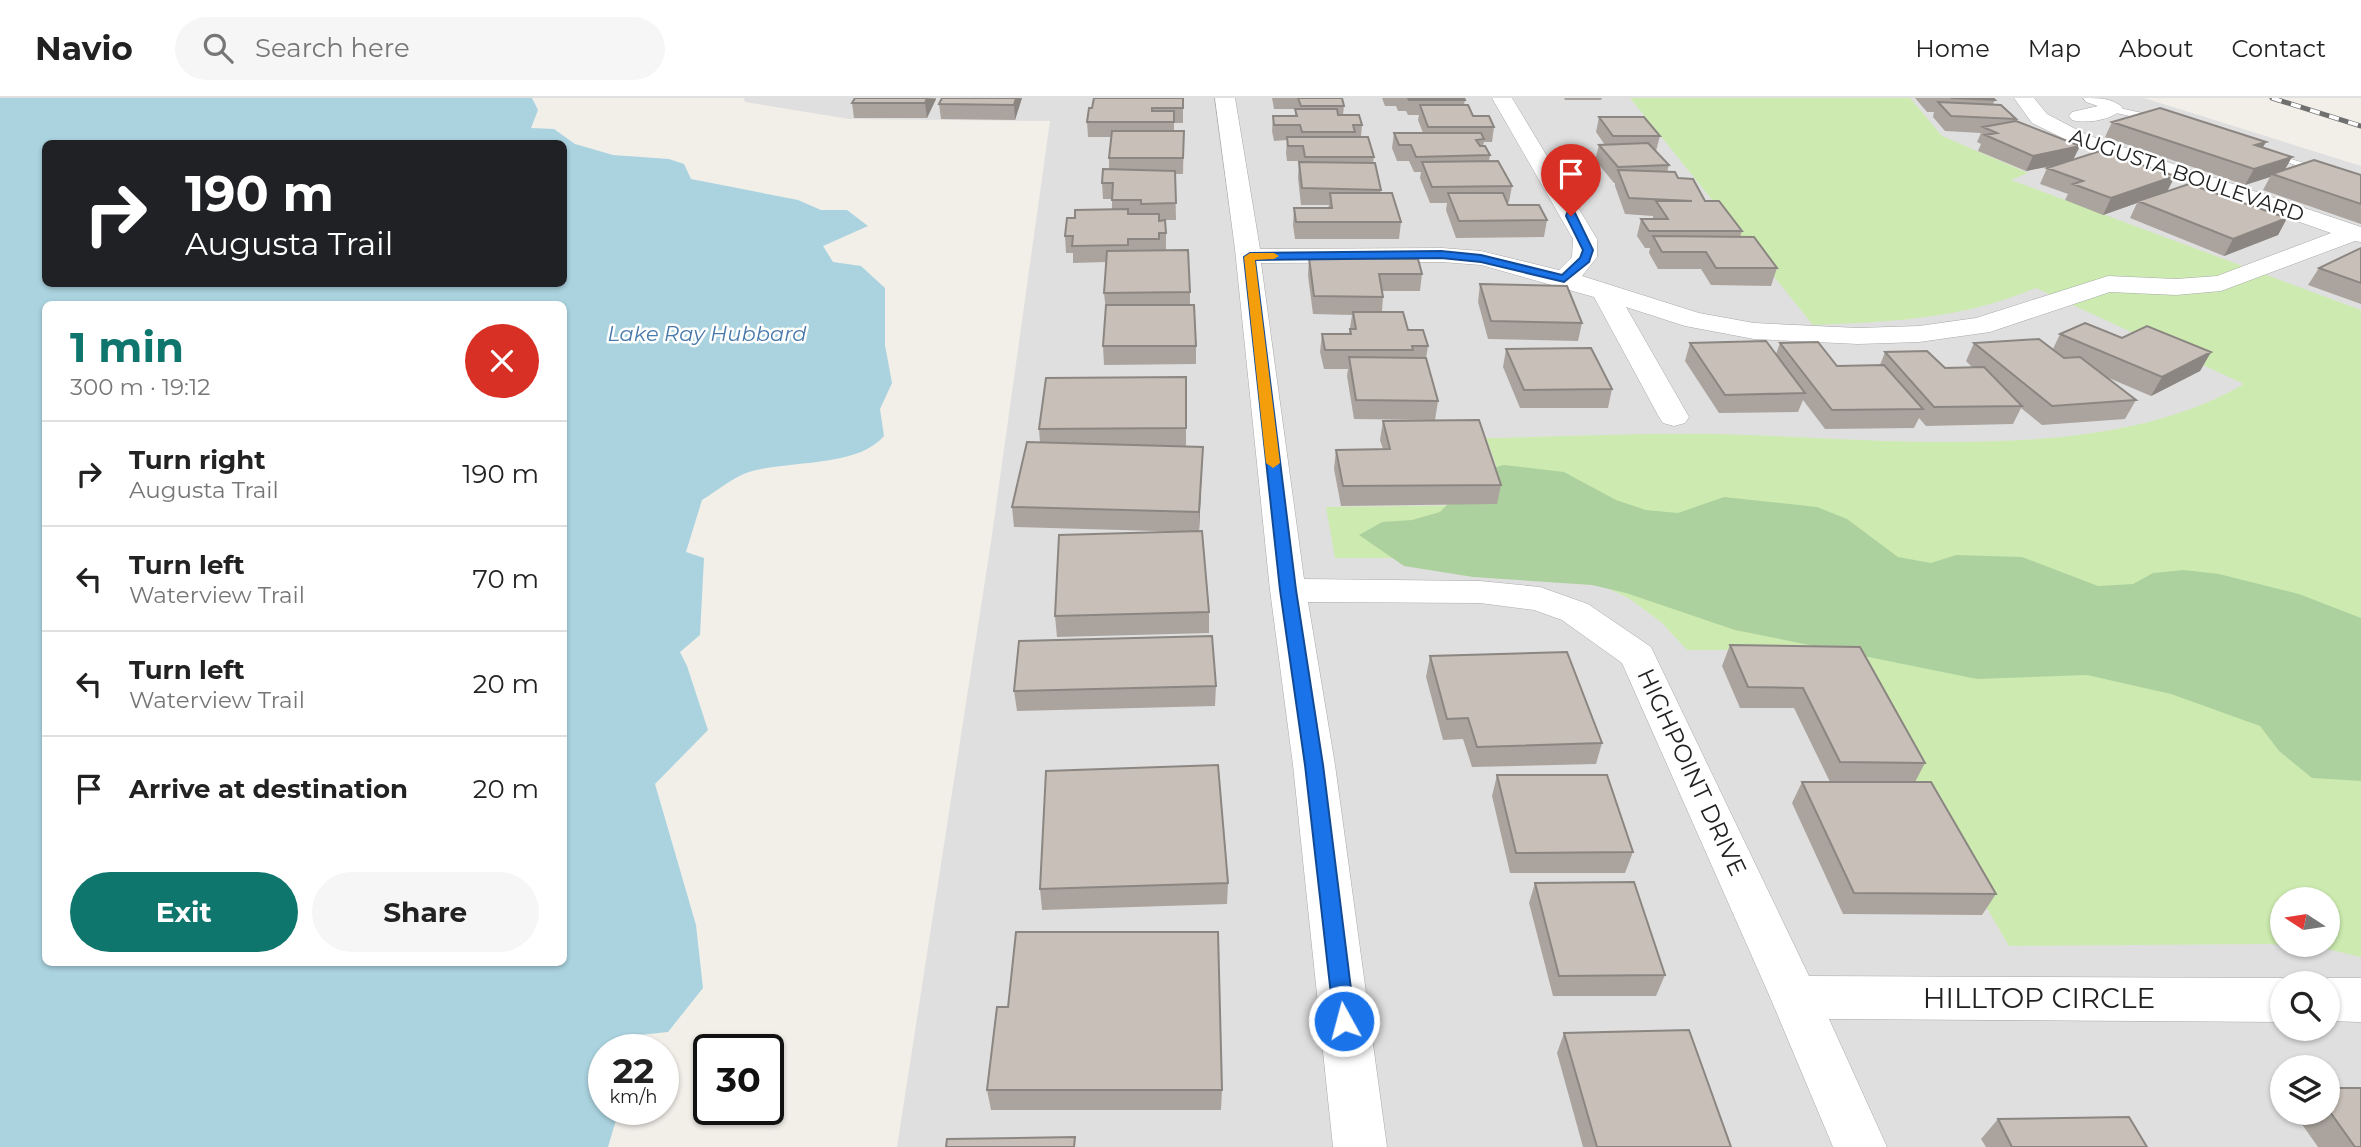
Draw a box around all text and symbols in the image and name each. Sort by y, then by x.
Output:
search box [175,17,665,80]
text: Navio [35,28,133,68]
icon: search [199,29,237,67]
text: Search here [255,32,410,64]
text: Home [1915,34,1990,63]
text: Map [2028,34,2081,63]
text: About [2119,34,2193,63]
text: Contact [2231,34,2326,63]
street label: AUGUSTA BOULEVARD [2066,123,2308,227]
pin [1541,144,1601,216]
icon: arrive [1552,155,1590,193]
text: 190 m [185,164,334,223]
icon: right [70,168,161,259]
text: Augusta Trail [185,224,393,263]
text: 1 min [70,321,184,373]
water label: Lake Ray Hubbard [607,321,807,346]
button: close [465,324,539,398]
text: 300 m · 19:12 [70,373,210,401]
text: Turn right [129,444,265,476]
icon: right [70,455,108,493]
text: 190 m [462,458,539,490]
text: Augusta Trail [129,476,279,504]
text: Turn left [129,549,245,581]
icon: left [70,560,108,598]
text: 70 m [473,563,539,595]
text: Waterview Trail [129,581,305,609]
text: Turn left [129,654,245,686]
street label: HIGHPOINT DRIVE [1631,664,1753,880]
icon: left [70,665,108,703]
text: 20 m [473,668,539,700]
text: Waterview Trail [129,686,305,714]
icon: arrive [70,770,108,808]
text: Arrive at destination [129,773,408,805]
text: 20 m [473,773,539,805]
button: Exit [70,872,298,952]
button: Share [312,872,539,952]
north arrow [2270,887,2340,957]
map controls [2270,887,2340,1125]
button: search [2270,971,2340,1041]
street label: HILLTOP CIRCLE [1923,981,2155,1015]
position arrow [1307,984,1381,1058]
speed limit sign: 30 [693,1034,784,1125]
text: 22 [613,1049,654,1092]
button: layers [2270,1055,2340,1125]
text: km/h [609,1086,658,1108]

